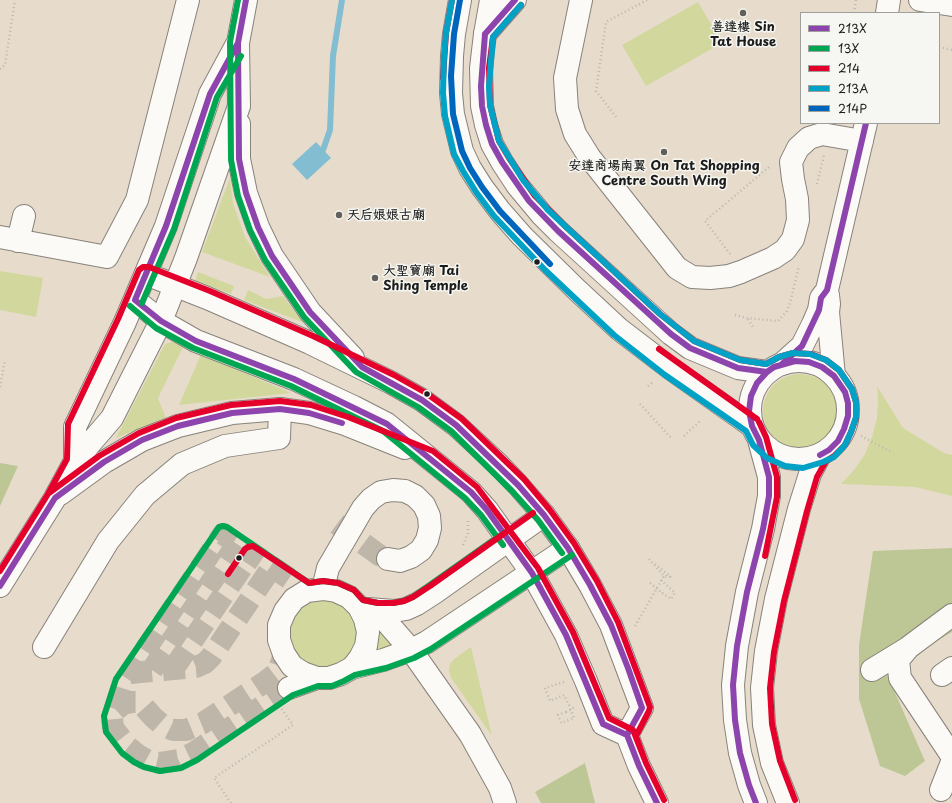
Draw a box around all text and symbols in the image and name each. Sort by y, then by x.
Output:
marker: 善達樓 Sin Tat House [738,8,748,18]
legend [800,12,940,124]
place label: 善達樓 Sin Tat House [710,19,776,50]
text: 213X [838,19,867,37]
text: 13X [838,39,859,57]
text: 214 [838,59,860,77]
text: 213A [838,79,868,97]
text: 214P [838,99,867,117]
marker: 安達商場南翼 On Tat Shopping Centre South Wing [659,147,669,157]
place label: 安達商場南翼 On Tat Shopping Centre South Wing [568,158,760,189]
place label: 天后娘娘古廟 [347,207,425,223]
marker: 天后娘娘古廟 [334,210,344,220]
unlabelled marker [532,257,542,267]
place label: 大聖寶廟 Tai Shing Temple [383,263,468,294]
marker: 大聖寶廟 Tai Shing Temple [370,273,380,283]
unlabelled marker [422,389,432,399]
unlabelled marker [234,553,244,563]

